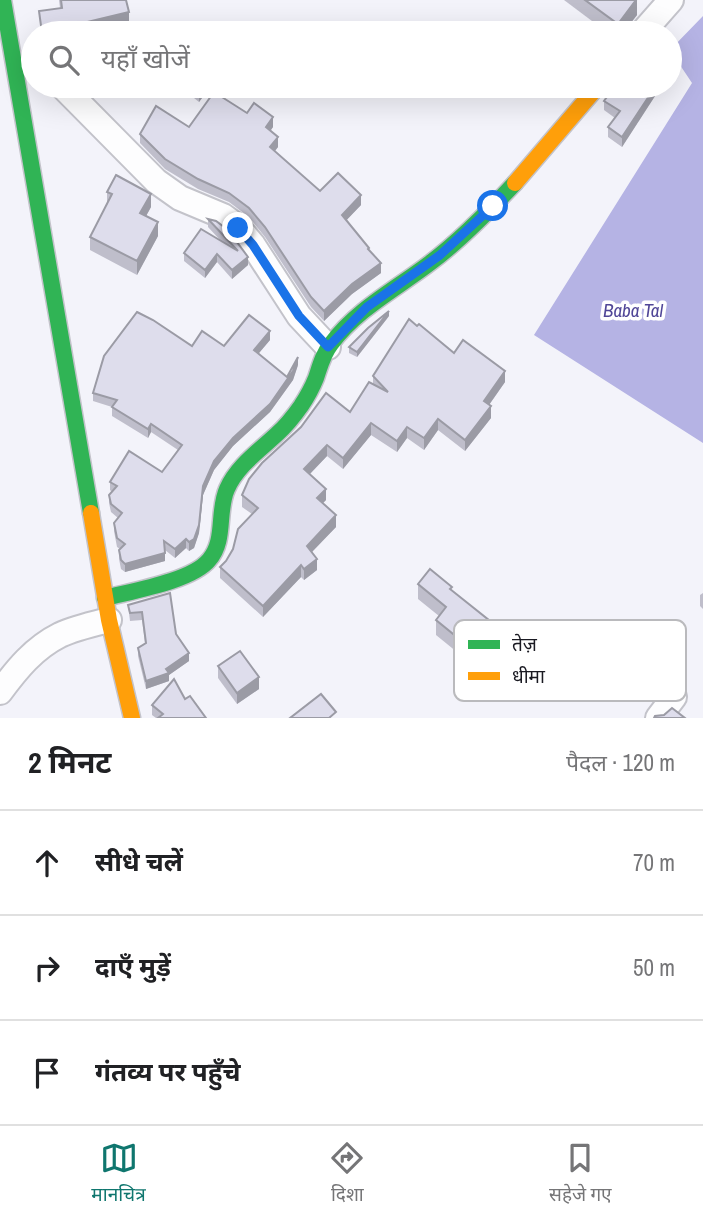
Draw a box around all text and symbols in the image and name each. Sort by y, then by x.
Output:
search box [21,21,682,98]
icon: search [45,41,83,79]
text: यहाँ खोजें [101,41,190,76]
route start [477,190,508,221]
route end [222,212,253,243]
water label: Baba Tal [603,297,663,323]
legend [454,620,686,701]
text: तेज़ [512,631,538,657]
text: धीमा [512,663,546,689]
text: 2 मिनट [28,742,112,782]
text: पैदल · 120 m [566,747,675,778]
icon: ahead [28,844,66,882]
text: सीधे चलें [95,844,183,879]
text: 70 m [633,847,675,878]
icon: right [28,949,66,987]
text: दाएँ मुड़ें [95,949,171,984]
text: 50 m [633,952,675,983]
icon: arrive [28,1054,66,1092]
text: गंतव्य पर पहुँचे [95,1054,241,1089]
tab: मानचित्र [91,1139,146,1209]
tab: दिशा [328,1139,366,1209]
tab: सहेजे गए [549,1139,612,1209]

